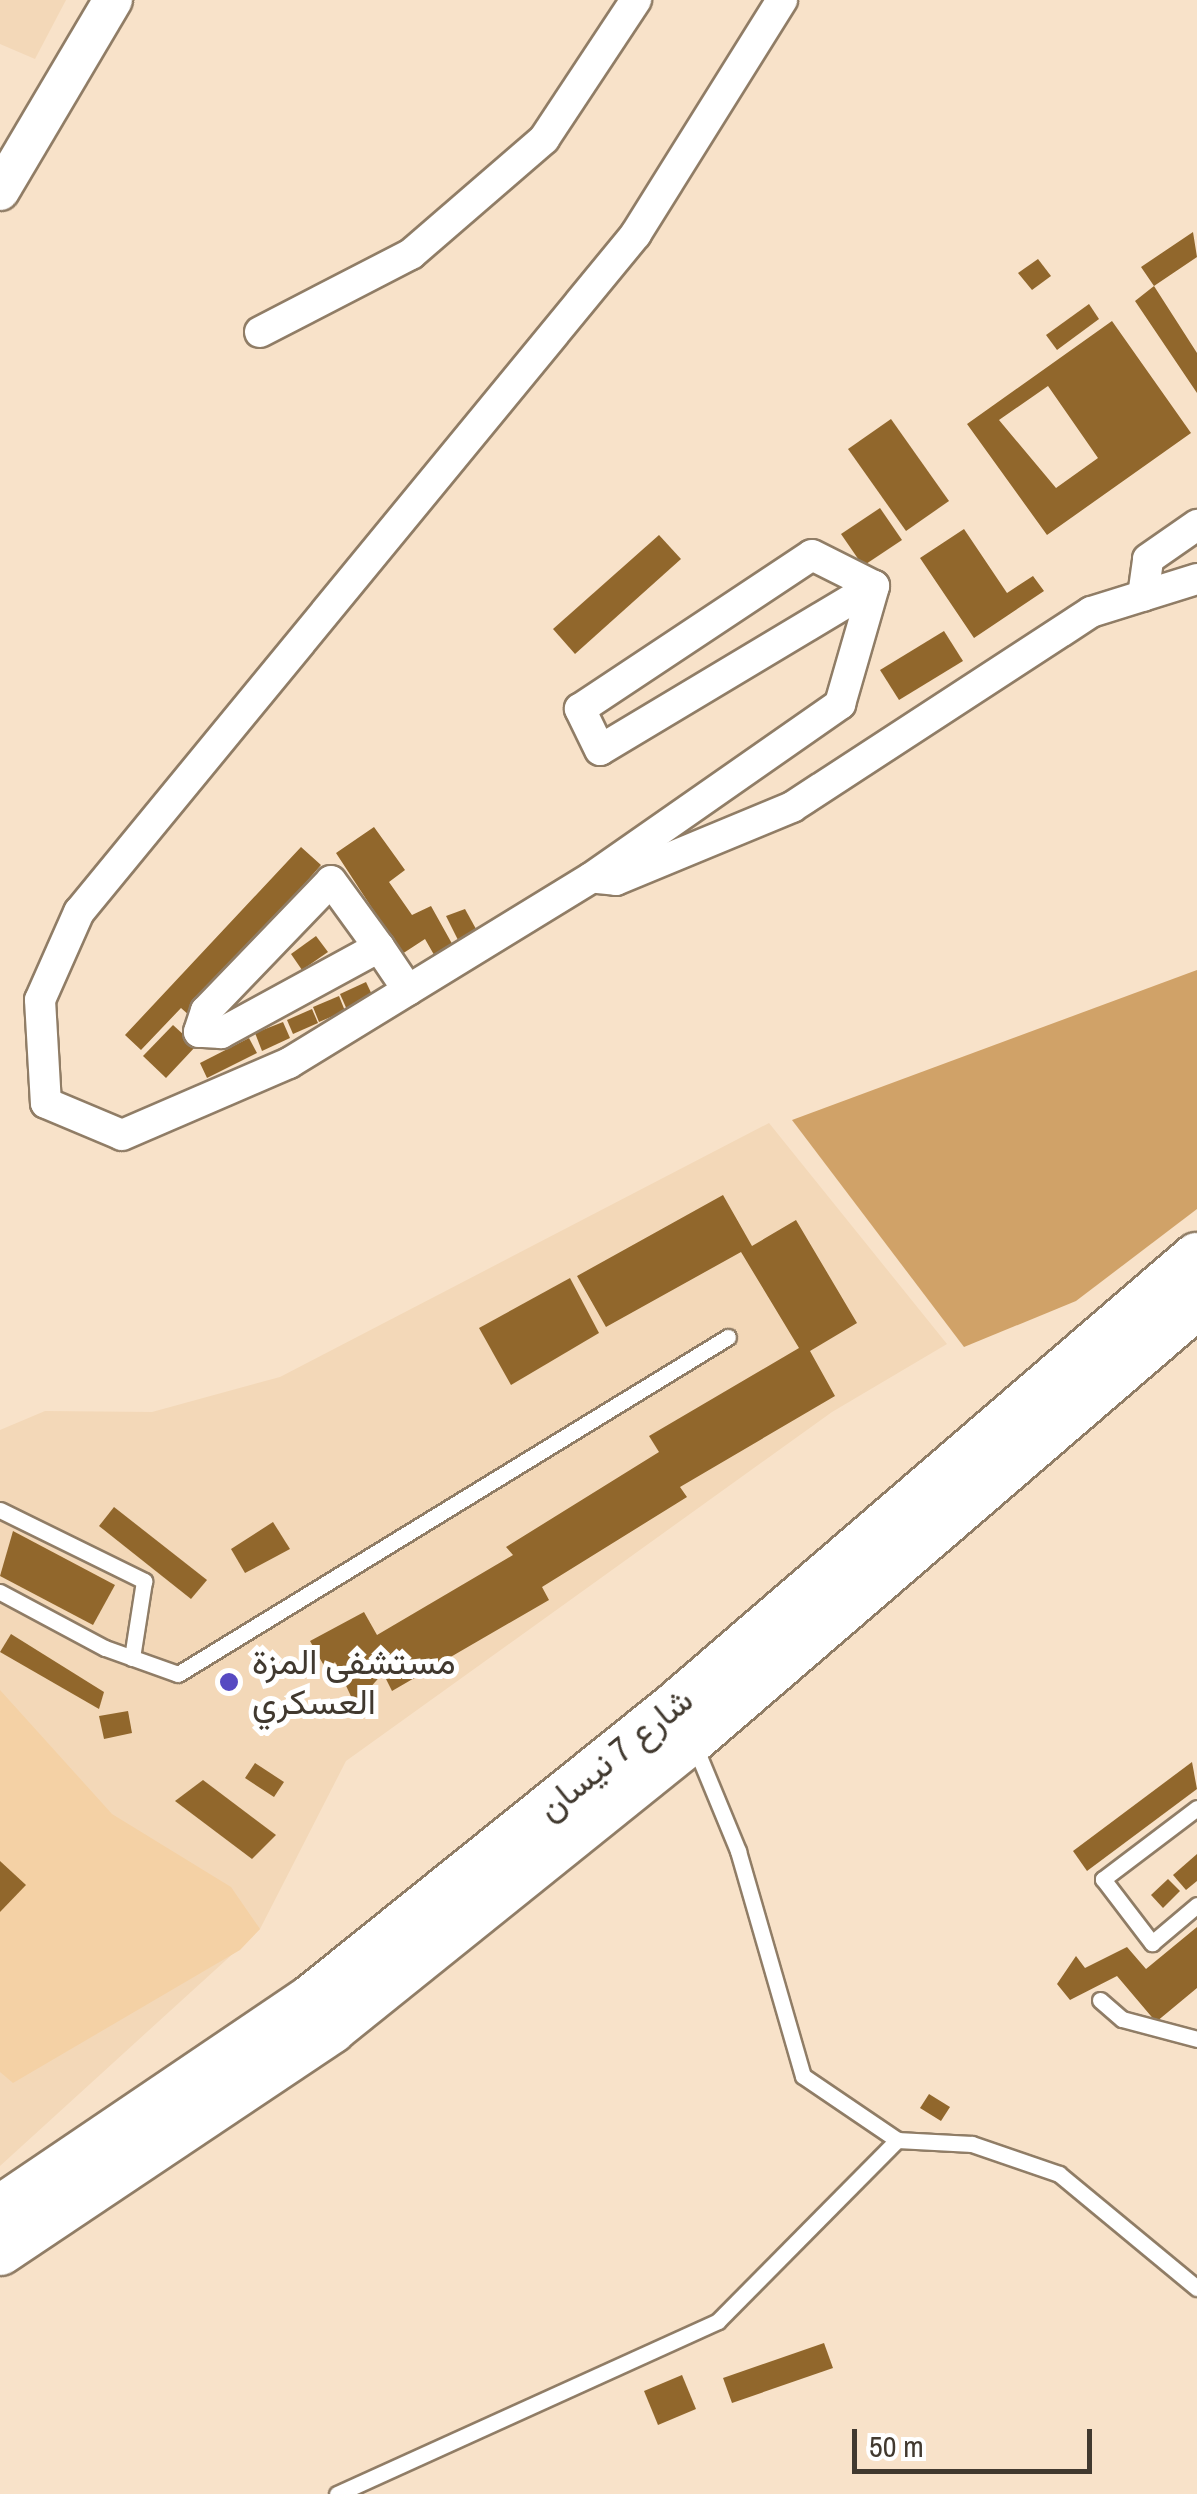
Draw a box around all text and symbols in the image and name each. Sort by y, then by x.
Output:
place label: مستشفى المزة العسكري [252,1641,456,1723]
marker: مستشفى المزة العسكري [216,1669,242,1695]
street label: شارع 7 نيسان [529,1679,701,1829]
scale bar [857,2409,1097,2471]
text: 50 m [869,2426,924,2466]

